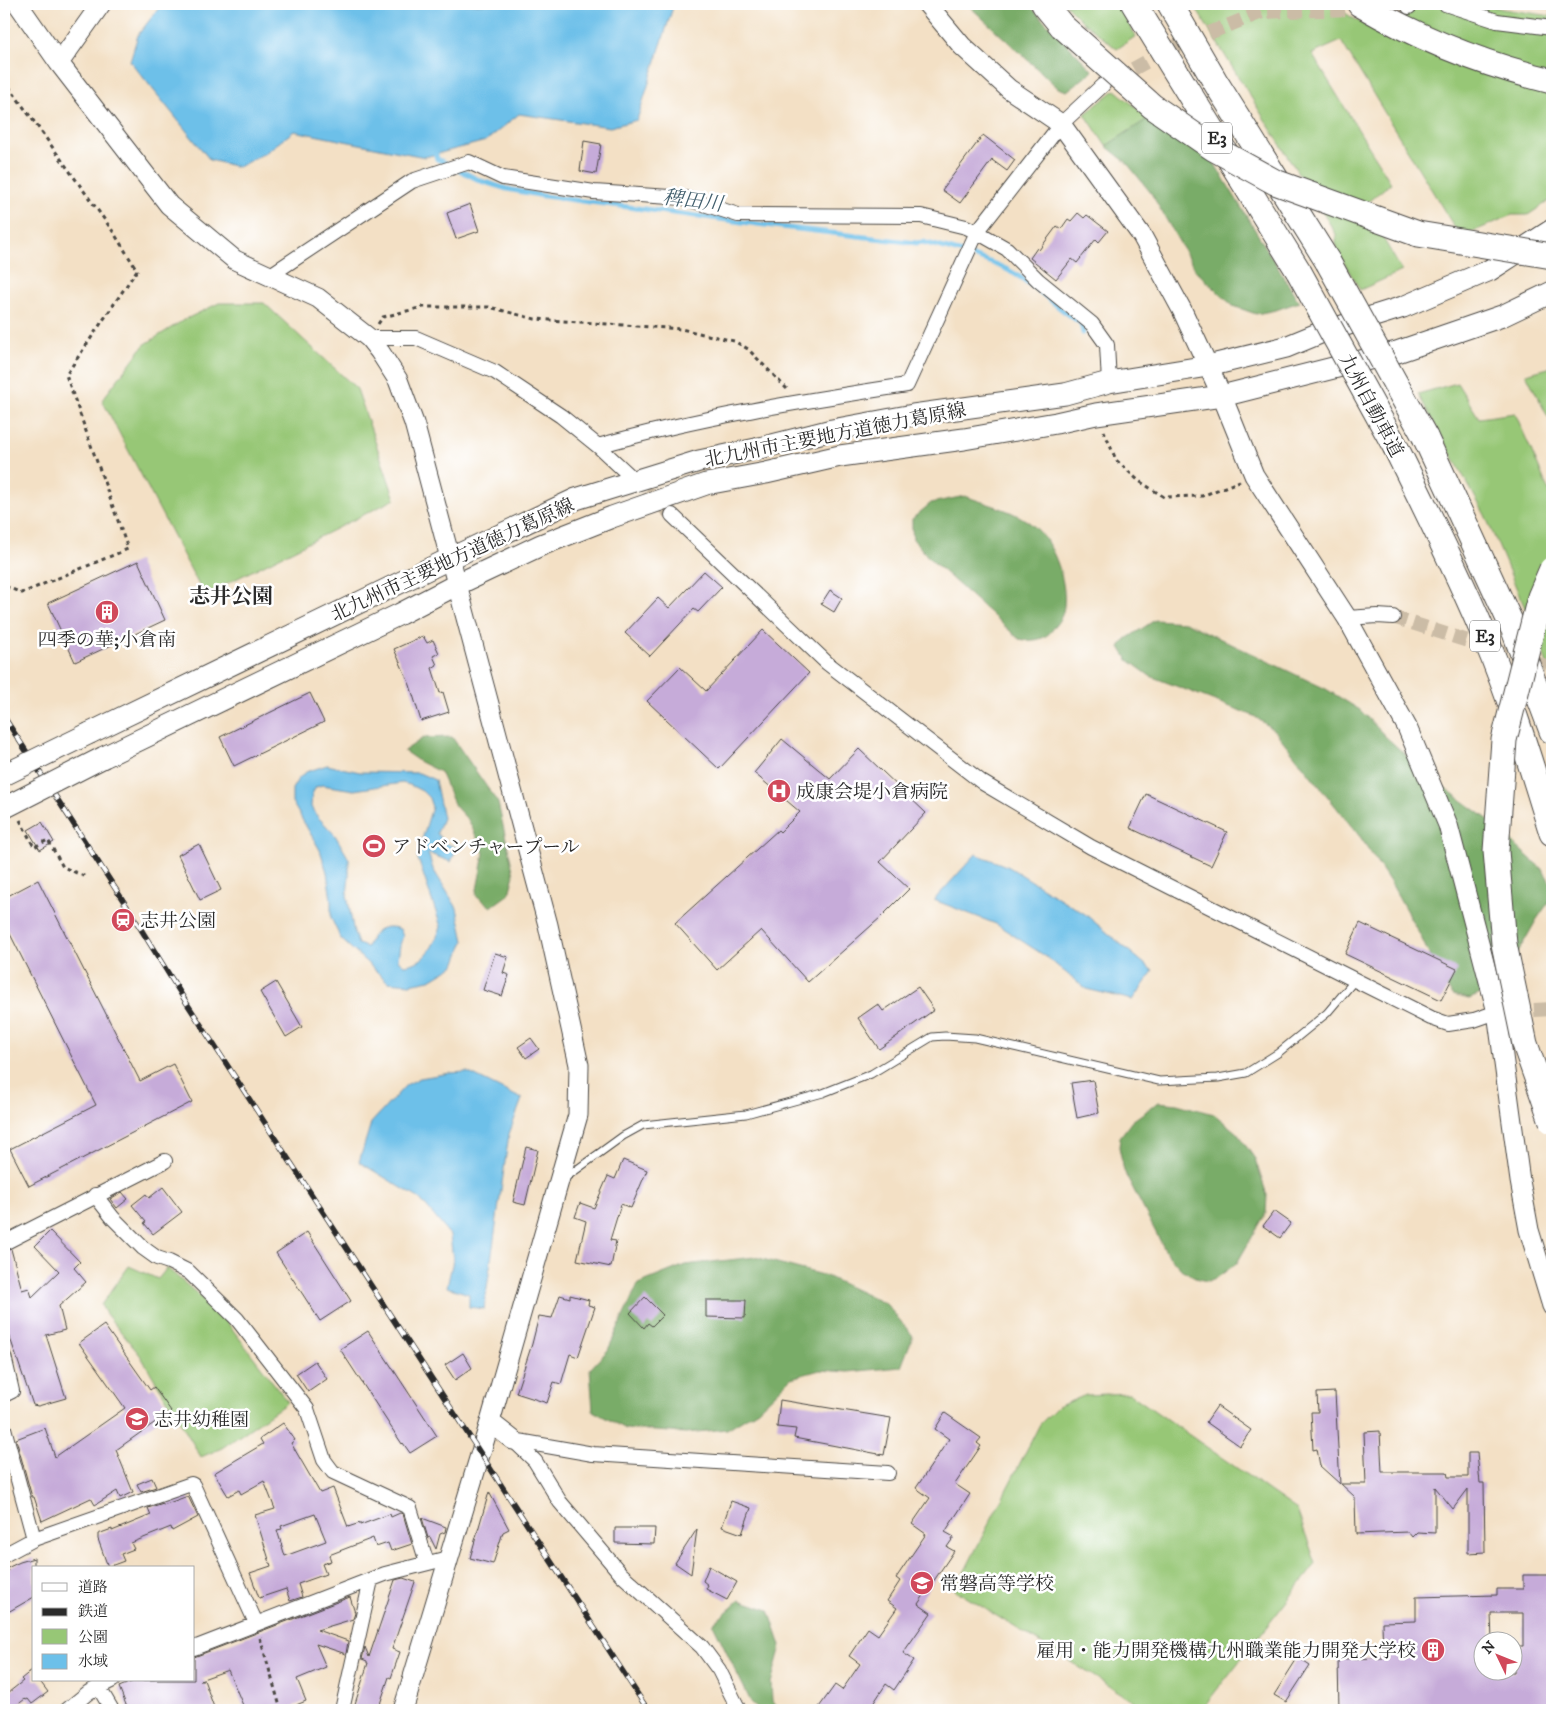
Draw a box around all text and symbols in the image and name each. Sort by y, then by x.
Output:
road number: E3 [1202,122,1232,154]
water label: 稗田川 [662,185,726,218]
street label: 九州自動車道 [1334,350,1408,461]
street label: 北九州市主要地方道徳力葛原線 [703,399,968,472]
street label: 北九州市主要地方道徳力葛原線 [327,494,578,627]
district label: 志井公園 [189,584,273,610]
building icon: 四季の華;小倉南 [94,599,120,625]
road number: E3 [1470,620,1500,652]
place label: 四季の華;小倉南 [38,629,176,652]
hospital icon: 成康会堤小倉病院 [766,778,792,804]
place label: 成康会堤小倉病院 [796,781,948,804]
sports icon: アドベンチャープール [361,833,387,859]
place label: アドベンチャープール [392,836,580,859]
station icon: 志井公園 [110,907,136,933]
place label: 志井公園 [140,910,216,933]
school or university icon: 志井幼稚園 [124,1406,150,1432]
place label: 志井幼稚園 [154,1409,249,1432]
legend [32,1566,195,1682]
school or university icon: 常磐高等学校 [909,1570,935,1596]
place label: 常磐高等学校 [940,1573,1054,1596]
text: 道路 [78,1578,108,1597]
text: 鉄道 [78,1602,108,1621]
text: 公園 [78,1628,108,1647]
north arrow [1474,1632,1524,1682]
building icon: 雇用・能力開発機構九州職業能力開発大学校 [1420,1637,1446,1663]
text: N [1479,1637,1500,1658]
place label: 雇用・能力開発機構九州職業能力開発大学校 [1036,1640,1416,1663]
text: 水域 [78,1652,108,1671]

